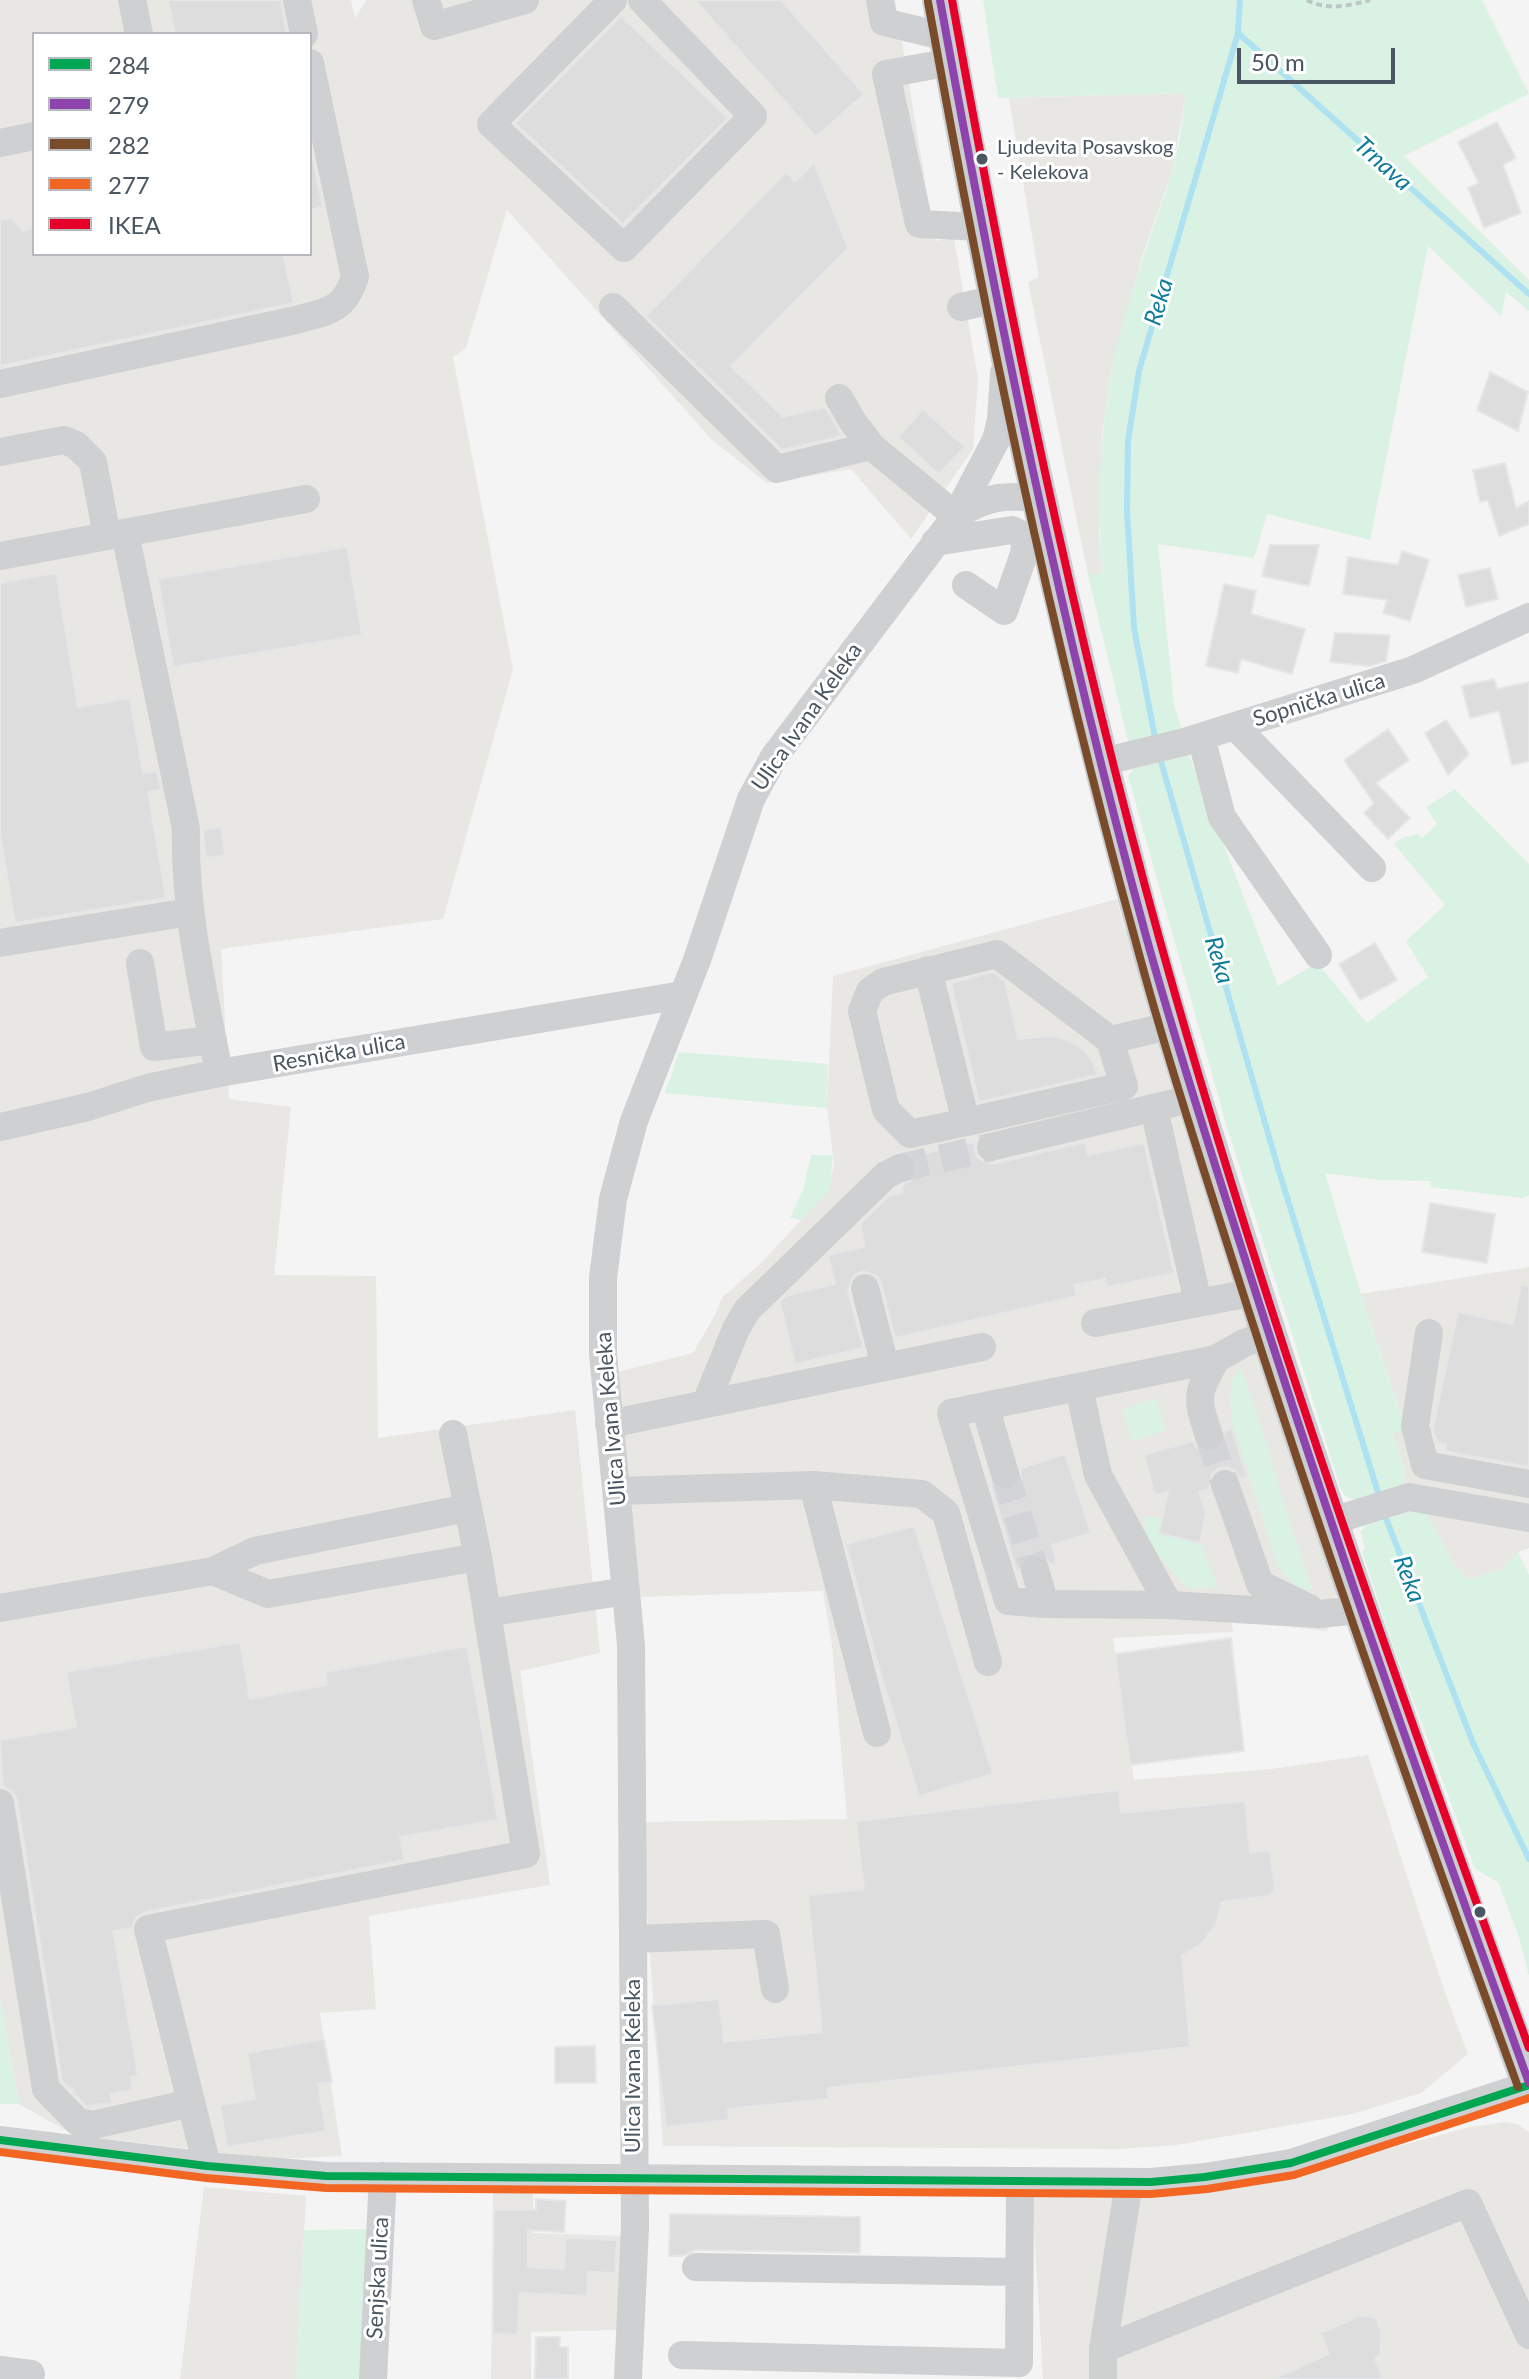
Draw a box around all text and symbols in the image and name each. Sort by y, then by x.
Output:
legend [32,32,312,256]
scale bar [1241,32,1399,82]
text: 50 m [1251,47,1305,76]
text: 284 [108,50,150,79]
text: 279 [108,90,150,119]
text: 282 [108,130,150,159]
water label: Trnava [1348,131,1418,197]
place label: Ljudevita Posavskog - Kelekova [997,136,1173,183]
marker: Ljudevita Posavskog - Kelekova [974,151,990,167]
text: 277 [108,170,150,199]
text: IKEA [108,210,161,239]
water label: Reka [1139,275,1179,329]
street label: Ulica Ivana Keleka [746,638,868,796]
street label: Sopnička ulica [1250,667,1388,733]
water label: Reka [1198,933,1240,987]
street label: Resnička ulica [271,1028,407,1078]
street label: Ulica Ivana Keleka [590,1331,632,1507]
water label: Reka [1387,1552,1431,1606]
unlabelled marker [1472,1904,1488,1920]
street label: Ulica Ivana Keleka [620,1979,646,2153]
street label: Senjska ulica [362,2216,394,2340]

